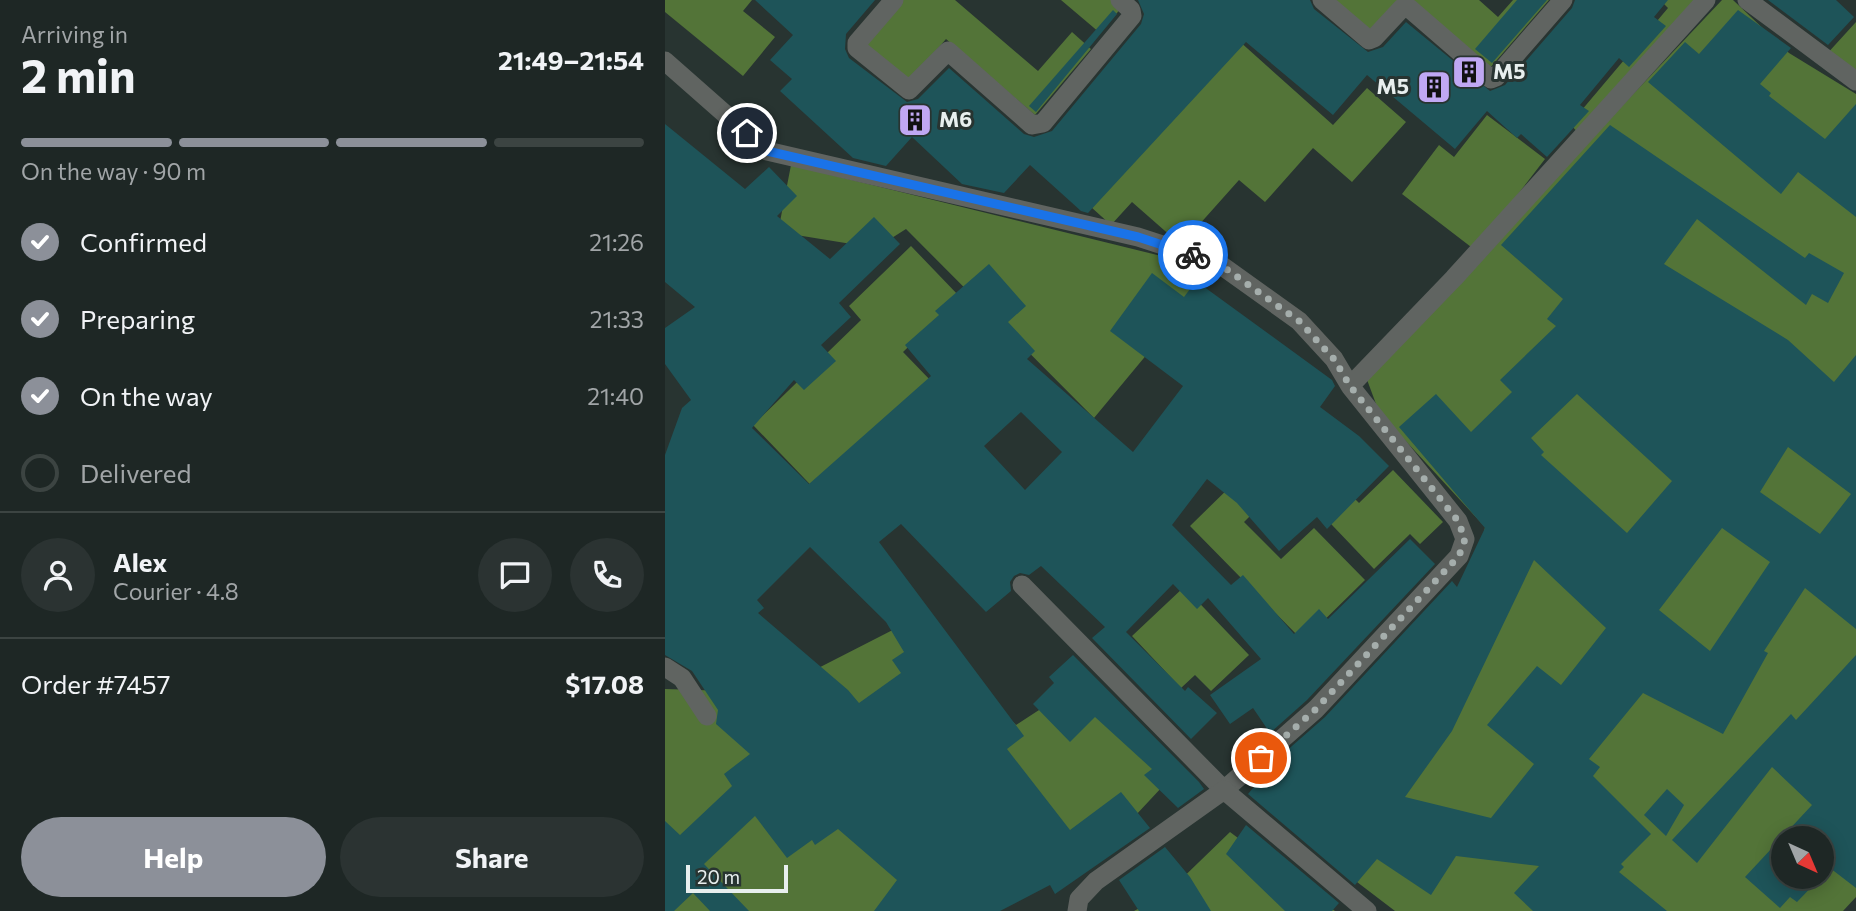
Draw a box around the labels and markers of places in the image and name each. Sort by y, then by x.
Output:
building icon: М5 [1450,53,1488,91]
place label: М5 [1493,58,1525,83]
building icon: M5 [1415,68,1453,106]
place label: M5 [1377,73,1409,98]
building icon: М6 [896,101,934,139]
pin [717,103,777,163]
place label: М6 [939,106,972,131]
pin [1231,728,1291,788]

